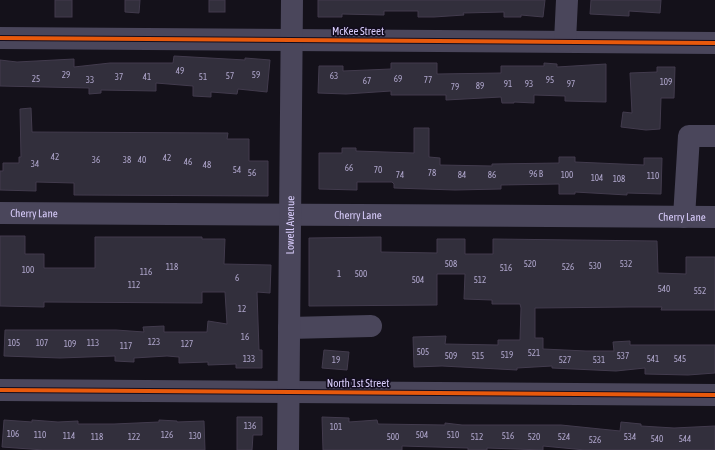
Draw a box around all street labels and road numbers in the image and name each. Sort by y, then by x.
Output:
street label: McKee Street [332,25,384,37]
street label: Lowell Avenue [284,196,296,254]
street label: Cherry Lane [10,207,58,219]
street label: Cherry Lane [334,209,382,221]
street label: Cherry Lane [658,211,706,223]
street label: North 1st Street [327,377,389,389]

